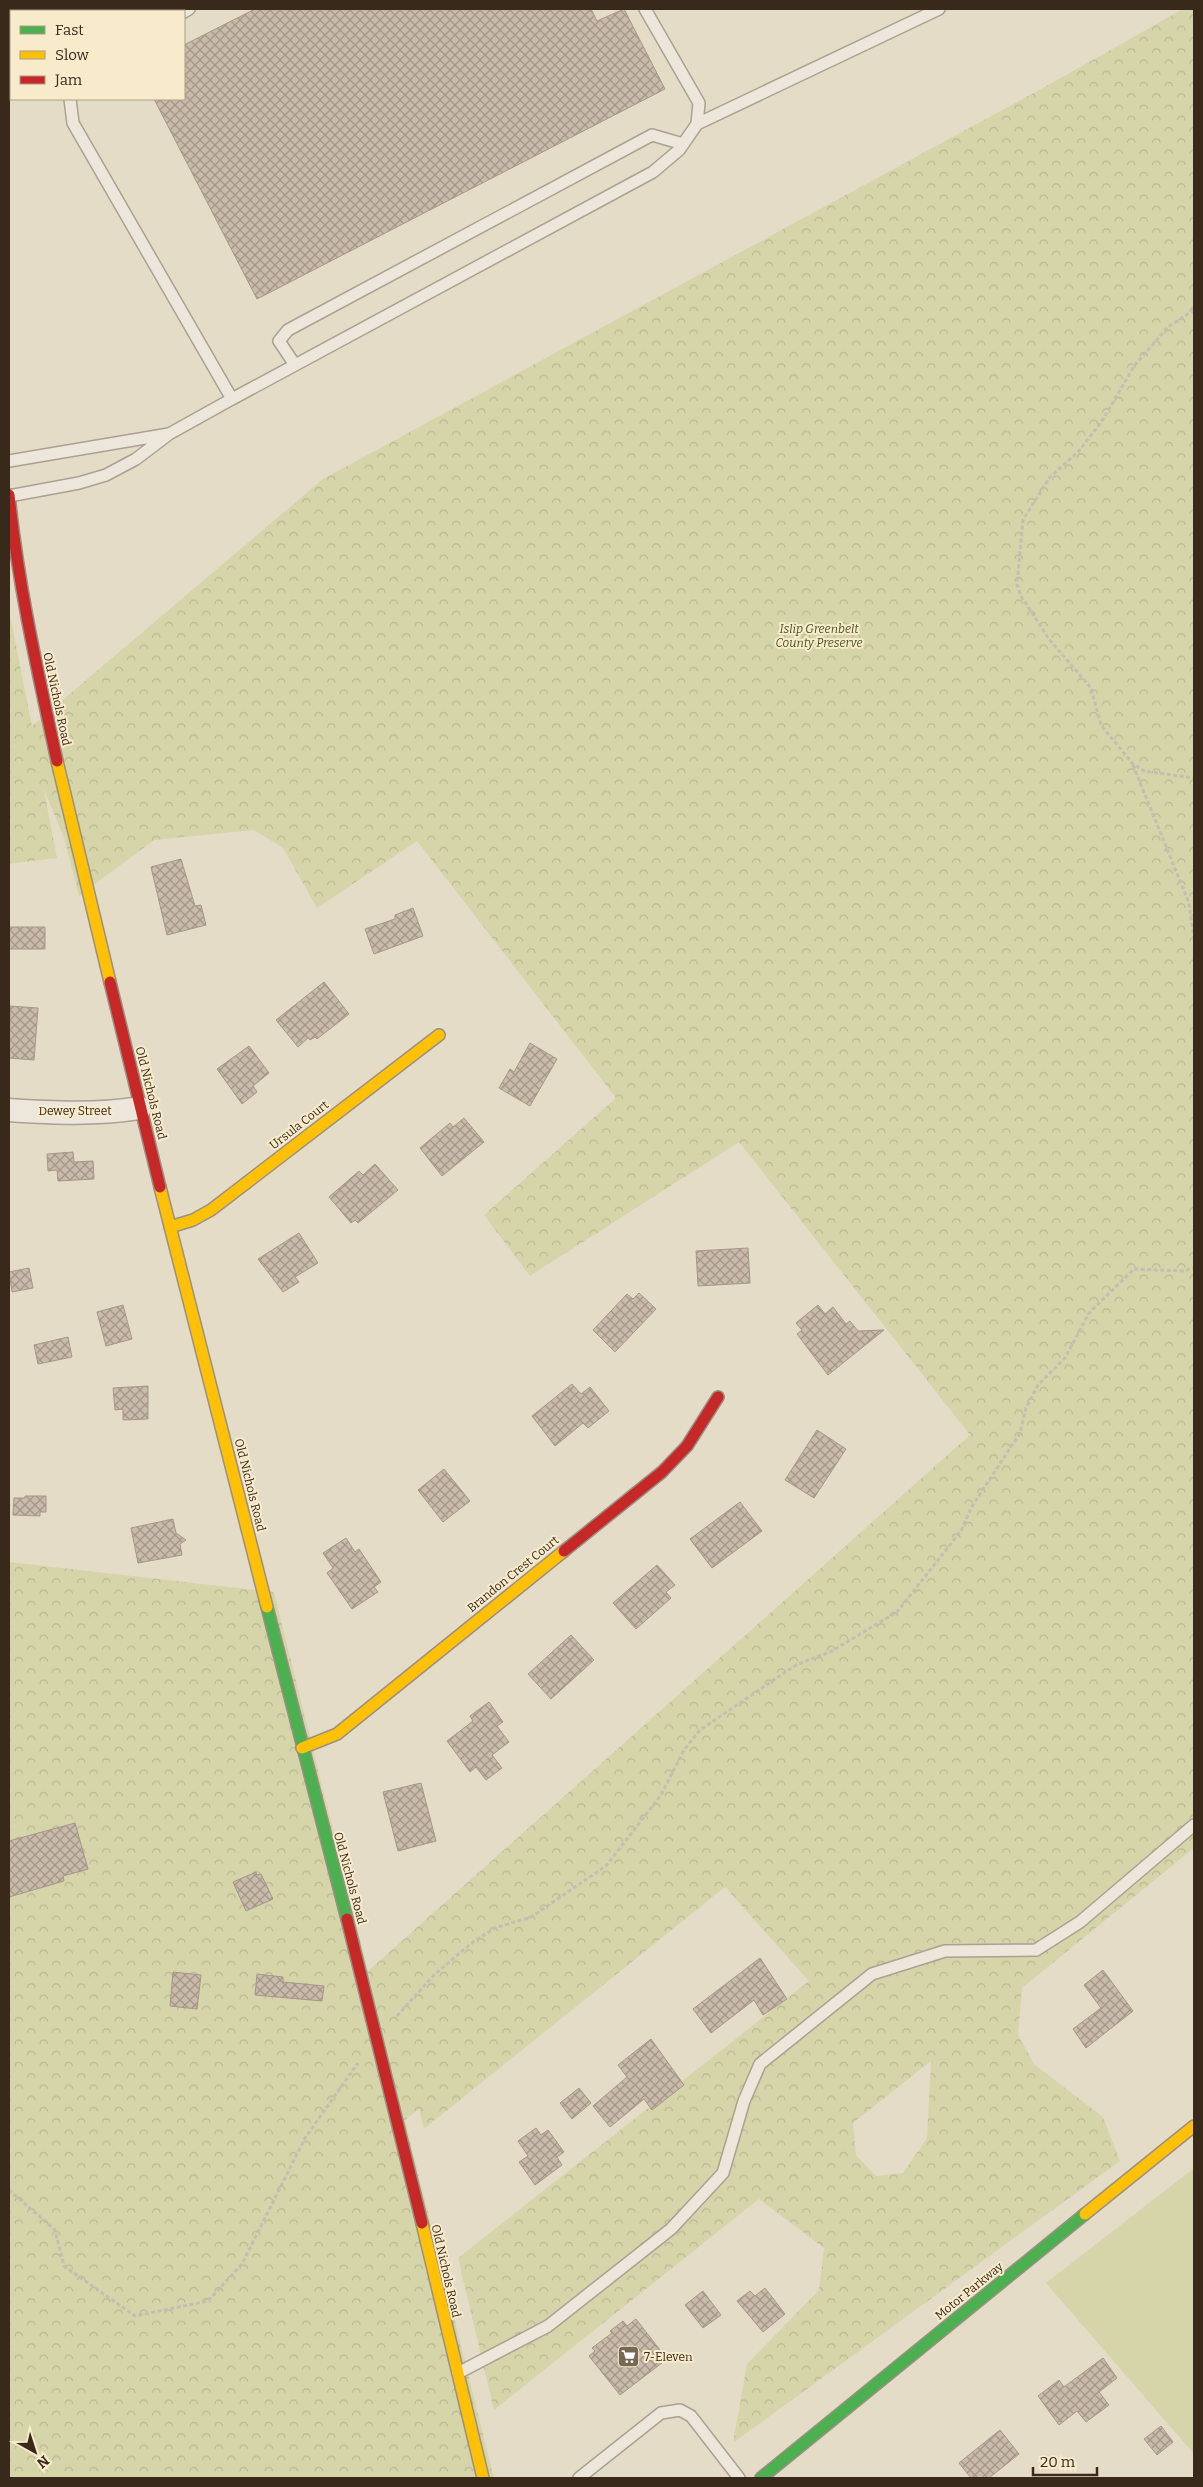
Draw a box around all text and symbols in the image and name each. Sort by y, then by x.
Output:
legend [10,10,185,100]
text: Fast [55,21,84,39]
text: Slow [55,46,90,64]
text: Jam [54,71,83,89]
park label: Islip Greenbelt County Preserve [775,622,863,650]
street label: Old Nichols Road [40,651,74,747]
street label: Old Nichols Road [133,1045,169,1141]
street label: Ursula Court [267,1097,332,1152]
street label: Dewey Street [38,1104,112,1118]
street label: Old Nichols Road [232,1437,268,1533]
street label: Brandon Crest Court [465,1532,562,1615]
street label: Old Nichols Road [331,1830,369,1926]
street label: Old Nichols Road [428,2223,464,2319]
street label: Motor Parkway [932,2259,1006,2323]
supermarket icon: 7-Eleven [616,2345,640,2369]
place label: 7-Eleven [644,2350,693,2364]
north arrow [10,2427,60,2477]
scale bar [1033,2444,1097,2476]
text: N [33,2452,52,2472]
text: 20 m [1040,2453,1076,2471]

